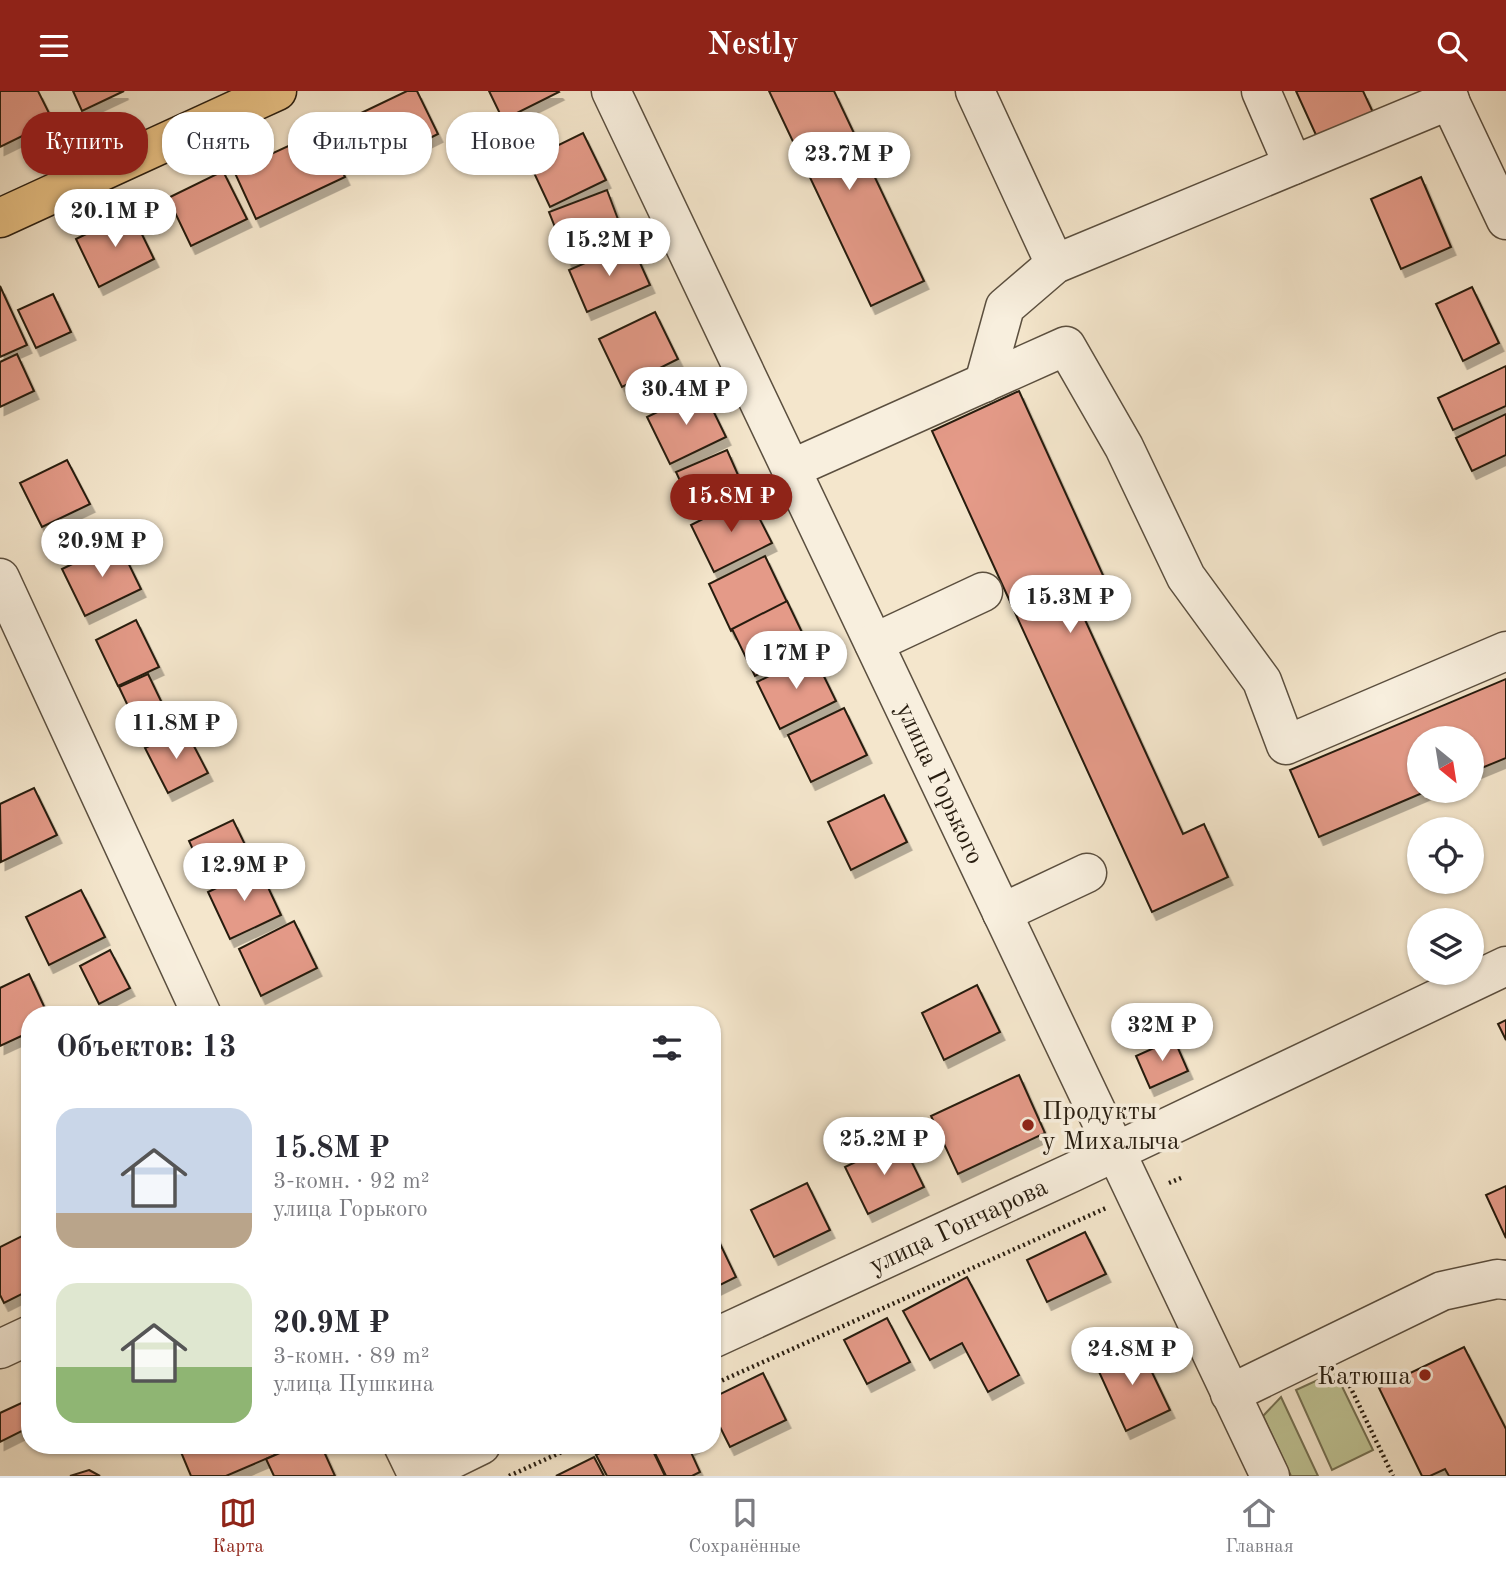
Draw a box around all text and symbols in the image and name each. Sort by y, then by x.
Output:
icon: menu [35,27,73,65]
icon: search [1433,27,1471,65]
text: Nestly [707,30,799,62]
chip: Купить [21,112,148,175]
chip: Снять [162,112,274,175]
chip: Фильтры [288,112,432,175]
chip: Новое [446,112,559,175]
pin: 23.7M ₽ [784,133,914,192]
text: 23.7M ₽ [804,143,894,166]
pin: 20.1M ₽ [50,190,180,249]
text: 20.1M ₽ [70,200,160,223]
pin: 15.2M ₽ [544,219,674,278]
text: 15.2M ₽ [564,229,654,252]
pin: 30.4M ₽ [621,367,751,427]
text: 30.4M ₽ [641,378,731,401]
pin: 15.8M ₽ [666,475,796,534]
text: 15.8M ₽ [686,485,776,508]
pin: 20.9M ₽ [37,519,167,579]
text: 20.9M ₽ [57,530,147,553]
pin: 15.3M ₽ [1005,575,1135,635]
text: 15.3M ₽ [1025,586,1115,609]
pin: 17M ₽ [747,631,845,691]
text: 17M ₽ [761,642,831,665]
street label: улица Горького [890,699,988,869]
pin: 11.8M ₽ [111,701,241,761]
text: 11.8M ₽ [131,712,221,735]
north arrow [1407,726,1484,803]
map controls [1407,726,1484,985]
button: locate [1407,817,1484,894]
pin: 12.9M ₽ [179,843,309,903]
text: 12.9M ₽ [199,854,289,877]
button: layers [1407,908,1484,985]
pin: 32M ₽ [1113,1003,1211,1063]
text: 32M ₽ [1127,1014,1197,1037]
icon: filters [648,1029,686,1067]
text: Объектов: 13 [56,1033,236,1063]
place label: Продукты у Михалыча [1042,1099,1180,1155]
pin: 25.2M ₽ [819,1117,949,1177]
marker: Продукты у Михалыча [1020,1117,1036,1133]
text: 25.2M ₽ [839,1128,929,1151]
text: 15.8M ₽ [273,1134,390,1164]
icon: home [112,1136,196,1220]
text: 3-комн. · 92 m² [273,1170,430,1193]
street label: улица Гончарова [866,1174,1052,1279]
text: улица Горького [273,1198,428,1221]
text: 20.9M ₽ [273,1309,390,1339]
icon: home [112,1311,196,1395]
pin: 24.8M ₽ [1067,1327,1197,1387]
text: 24.8M ₽ [1087,1338,1177,1361]
text: 3-комн. · 89 m² [273,1345,430,1368]
place label: Катюша [1317,1364,1411,1390]
marker: Катюша [1417,1367,1433,1383]
text: улица Пушкина [273,1373,434,1396]
tab: Карта [212,1494,264,1559]
tab: Сохранённые [689,1494,801,1559]
tab: Главная [1225,1494,1294,1559]

